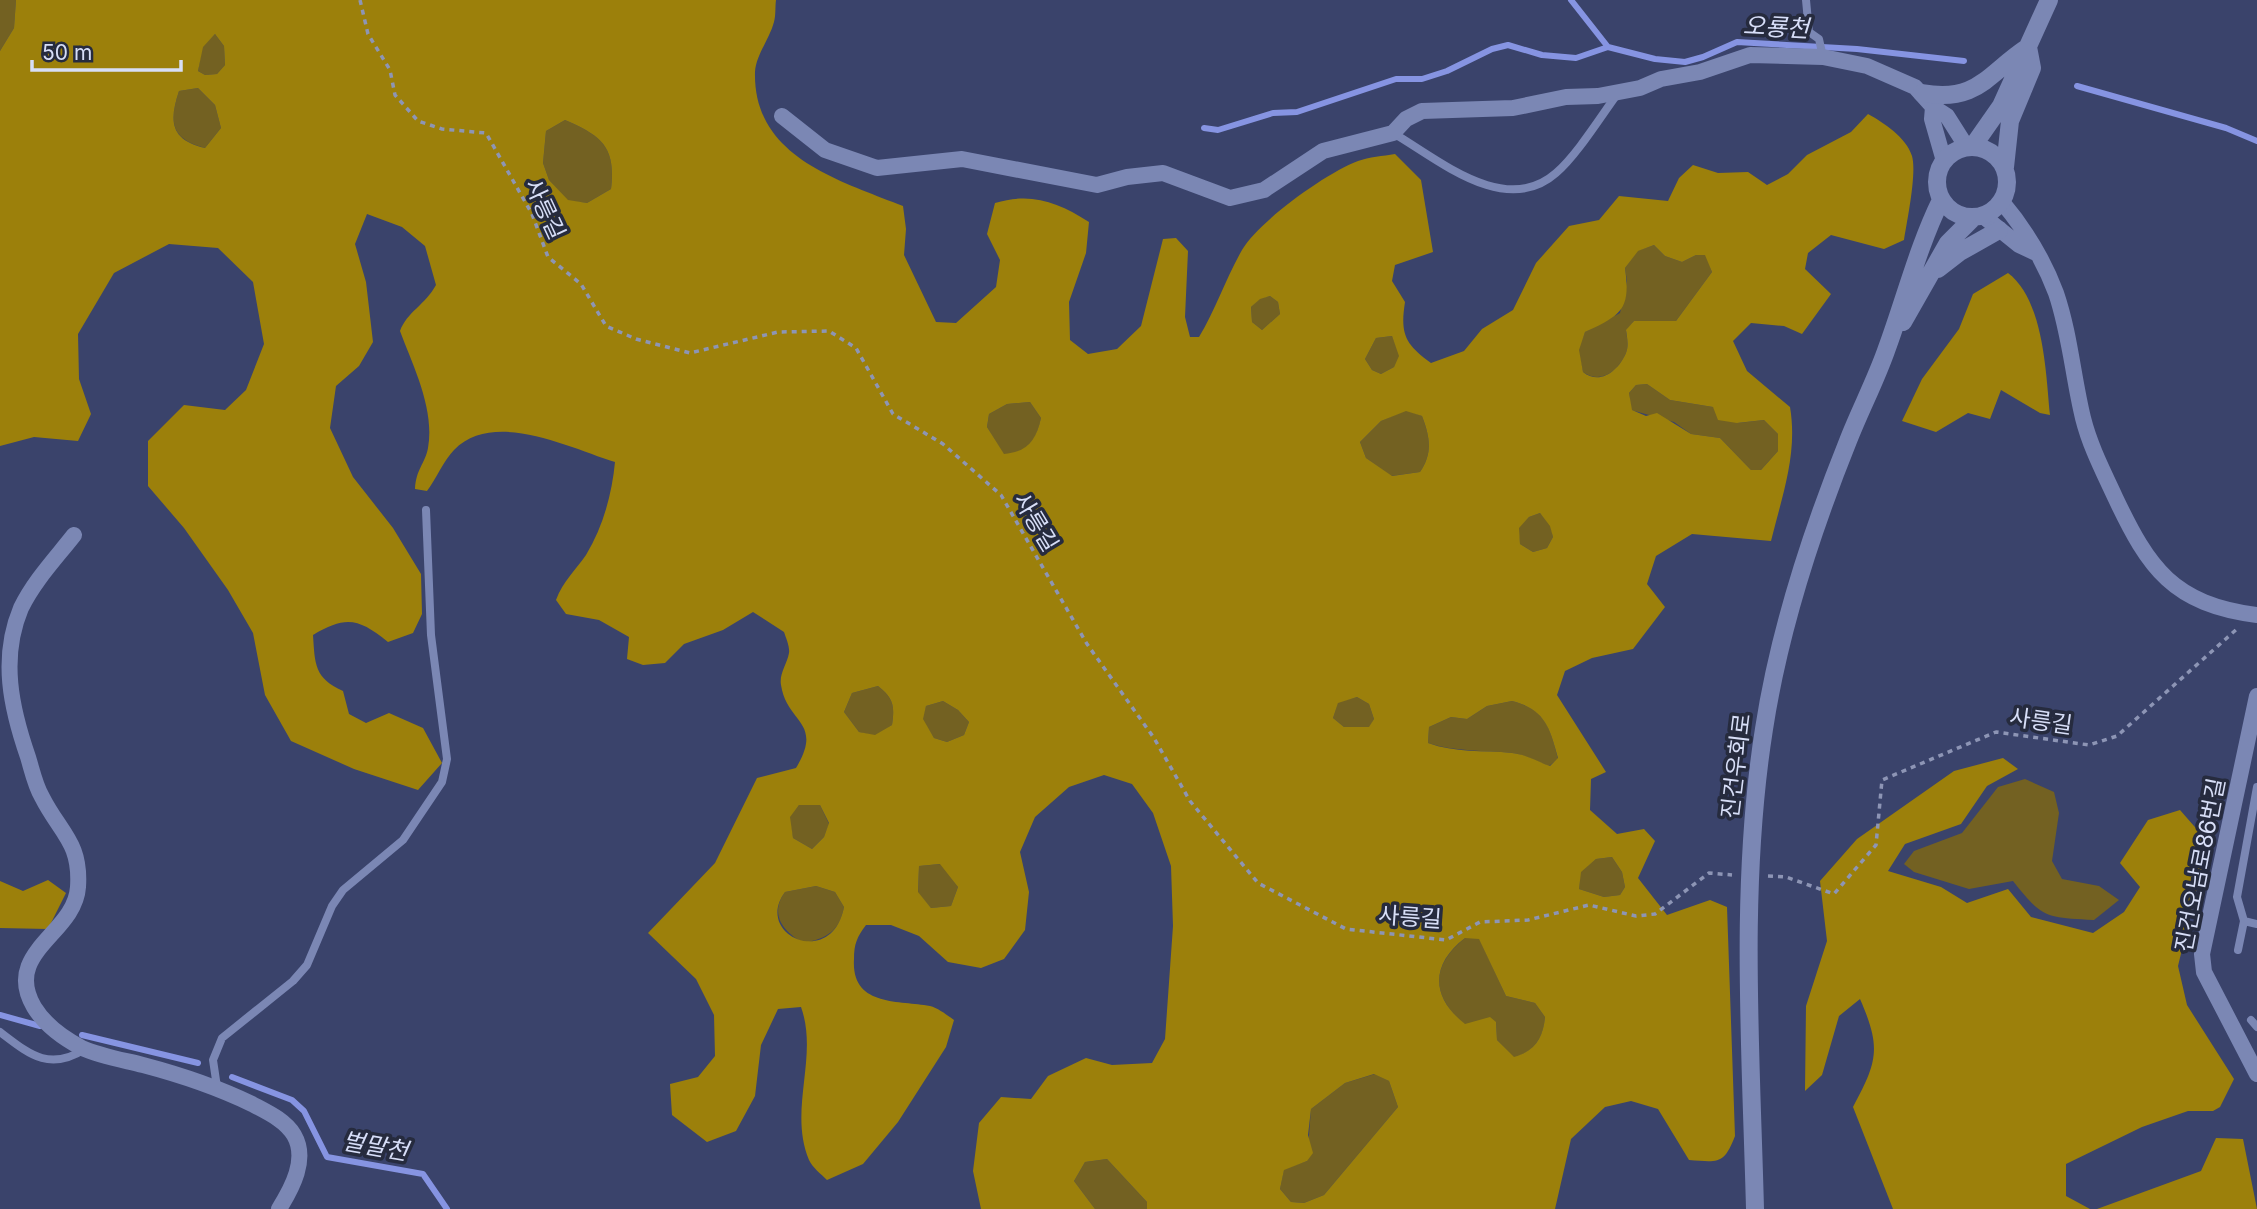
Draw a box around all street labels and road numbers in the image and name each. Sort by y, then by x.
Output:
street label: 사릉길 [519,174,571,244]
street label: 사릉길 [1008,488,1064,556]
street label: 사릉길 [2008,703,2074,739]
street label: 진건우회로 [1716,712,1756,820]
street label: 진건오남로86번길 [2169,776,2231,954]
street label: 사릉길 [1377,901,1443,933]

